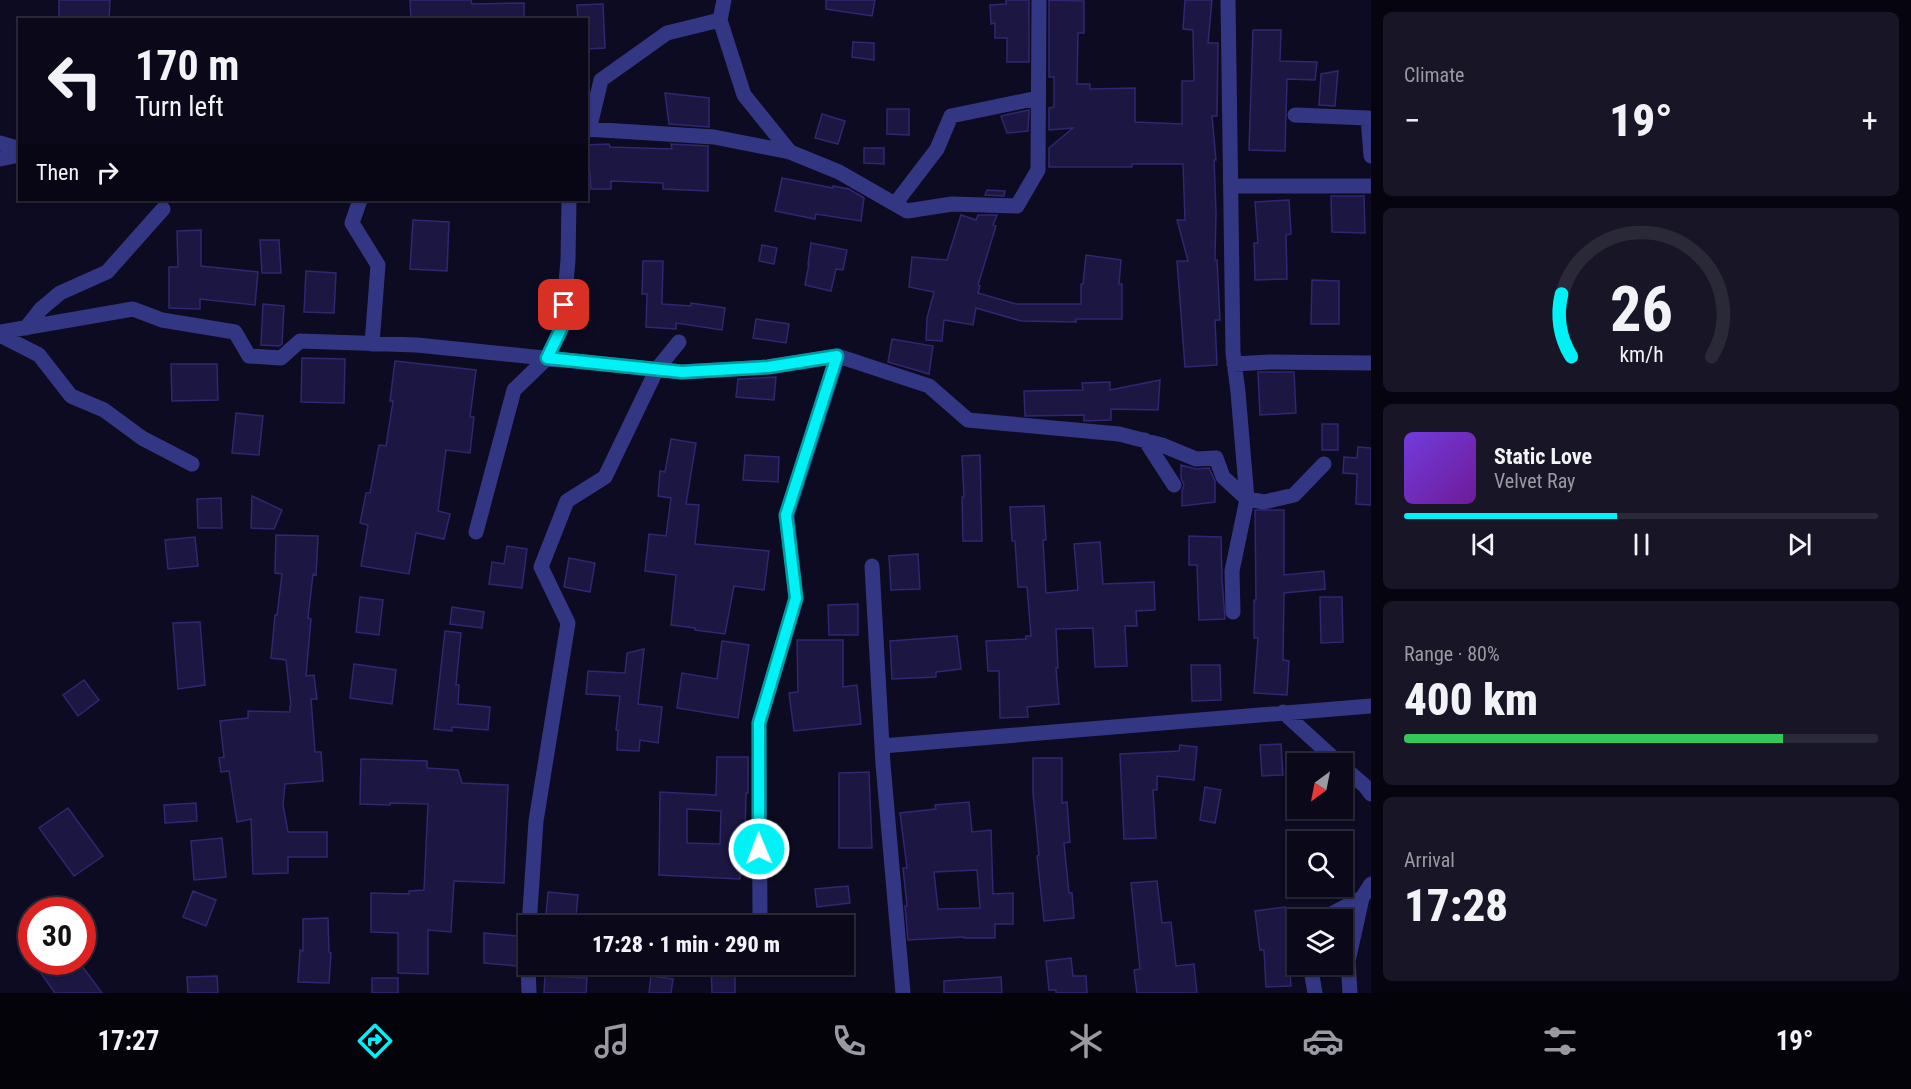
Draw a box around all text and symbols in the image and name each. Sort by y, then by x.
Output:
text: 170 m [135,41,240,90]
icon: left [36,42,114,120]
text: Climate [1404,63,1464,87]
text: Turn left [135,91,224,123]
text: 19° [1609,94,1673,147]
text: − [1404,101,1421,140]
text: + [1862,101,1878,140]
icon: right [91,156,124,189]
text: Then [36,160,79,185]
text: 26 [1609,273,1673,346]
pin [538,279,589,330]
icon: arrive [547,288,580,321]
text: km/h [1619,343,1663,368]
text: Static Love [1494,444,1592,469]
text: Velvet Ray [1494,469,1575,493]
icon: previous [1467,528,1500,561]
icon: pause [1625,528,1658,561]
icon: next [1783,528,1816,561]
text: Range · 80% [1404,642,1500,666]
text: 400 km [1404,673,1538,726]
north arrow [1287,753,1353,819]
map controls [1287,753,1353,975]
position arrow [727,817,791,881]
button: search [1287,831,1353,897]
text: Arrival [1404,848,1455,872]
text: 17:28 [1404,879,1508,932]
speed limit sign: 30 [18,897,96,975]
button: layers [1287,909,1353,975]
text: 17:28 · 1 min · 290 m [592,932,780,957]
icon: directions [354,1020,396,1062]
icon: music [591,1020,633,1062]
icon: phone [828,1020,870,1062]
icon: climate [1065,1020,1107,1062]
icon: car [1302,1020,1344,1062]
icon: filters [1539,1020,1581,1062]
text: 17:27 [97,1025,159,1057]
text: 19° [1776,1025,1813,1057]

